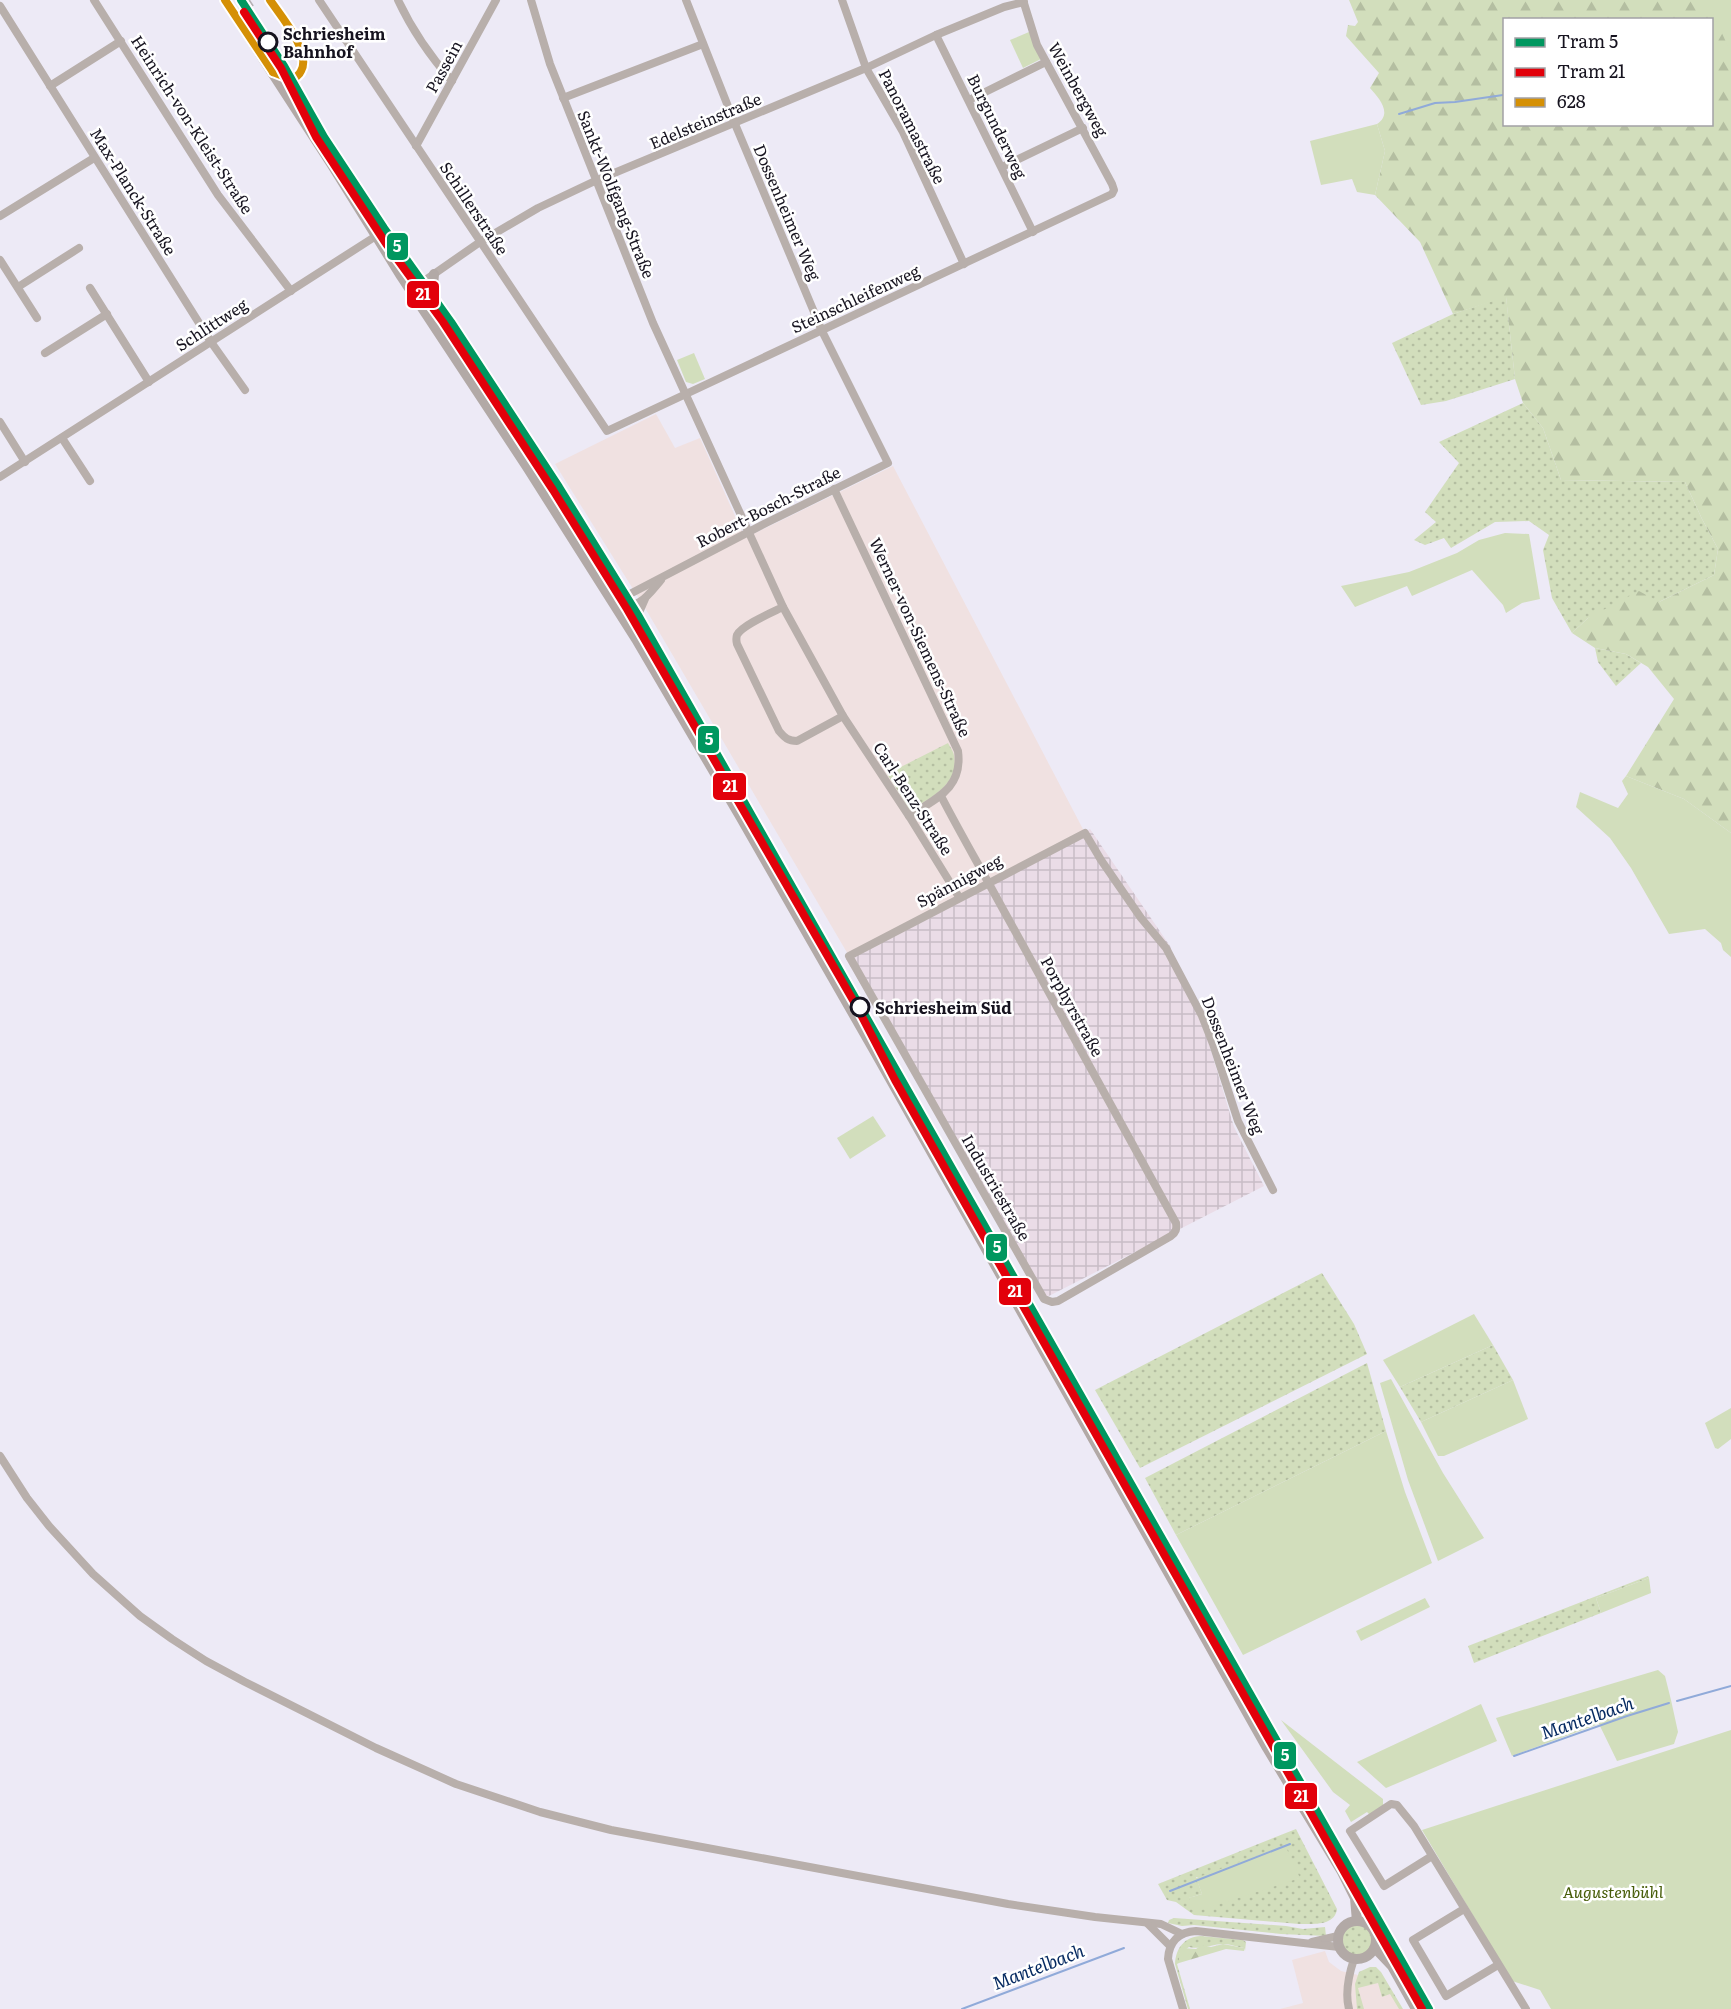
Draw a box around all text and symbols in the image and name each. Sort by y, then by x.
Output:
legend [1503,18,1713,126]
place label: Schriesheim Bahnhof [283,21,386,63]
text: Tram 5 [1557,27,1618,54]
street label: Heinrich-von-Kleist-Straße [126,30,260,218]
marker: Schriesheim Bahnhof [258,32,278,52]
street label: Passein [419,35,467,97]
street label: Weinbergweg [1043,37,1115,141]
text: Tram 21 [1557,57,1625,84]
street label: Panoramastraße [874,64,952,188]
street label: Burgunderweg [962,70,1034,183]
street label: Edelsteinstraße [645,86,765,154]
text: 628 [1557,87,1586,114]
street label: Sankt-Wolfgang-Straße [572,106,662,282]
street label: Max-Planck-Straße [85,123,183,259]
street label: Dossenheimer Weg [748,140,828,284]
street label: Schillerstraße [435,156,515,260]
line badge: 5 [386,232,409,261]
text: 5 [393,233,402,257]
street label: Steinschleifenweg [787,258,923,338]
line badge: 21 [406,280,440,309]
text: 21 [415,281,431,305]
street label: Schlittweg [170,292,252,356]
street label: Robert-Bosch-Straße [692,459,844,553]
street label: Werner-von-Siemens-Straße [864,533,978,741]
line badge: 5 [697,725,720,754]
text: 5 [705,726,714,750]
street label: Carl-Benz-Straße [868,737,960,859]
line badge: 21 [712,772,747,801]
text: 21 [722,773,738,797]
street label: Spännigweg [912,847,1006,913]
street label: Porphyrstraße [1036,952,1110,1060]
street label: Dossenheimer Weg [1197,992,1271,1138]
place label: Schriesheim Süd [875,995,1012,1019]
marker: Schriesheim Süd [850,997,870,1017]
street label: Industriestraße [957,1129,1037,1245]
line badge: 5 [985,1233,1008,1262]
text: 5 [993,1234,1002,1258]
line badge: 21 [998,1277,1032,1306]
text: 21 [1007,1278,1023,1302]
water label: Mantelbach [1537,1688,1637,1745]
line badge: 5 [1273,1741,1297,1770]
text: 5 [1281,1742,1290,1766]
line badge: 21 [1284,1782,1318,1810]
text: 21 [1293,1783,1309,1807]
park label: Augustenbühl [1563,1879,1664,1903]
water label: Mantelbach [988,1936,1088,1996]

